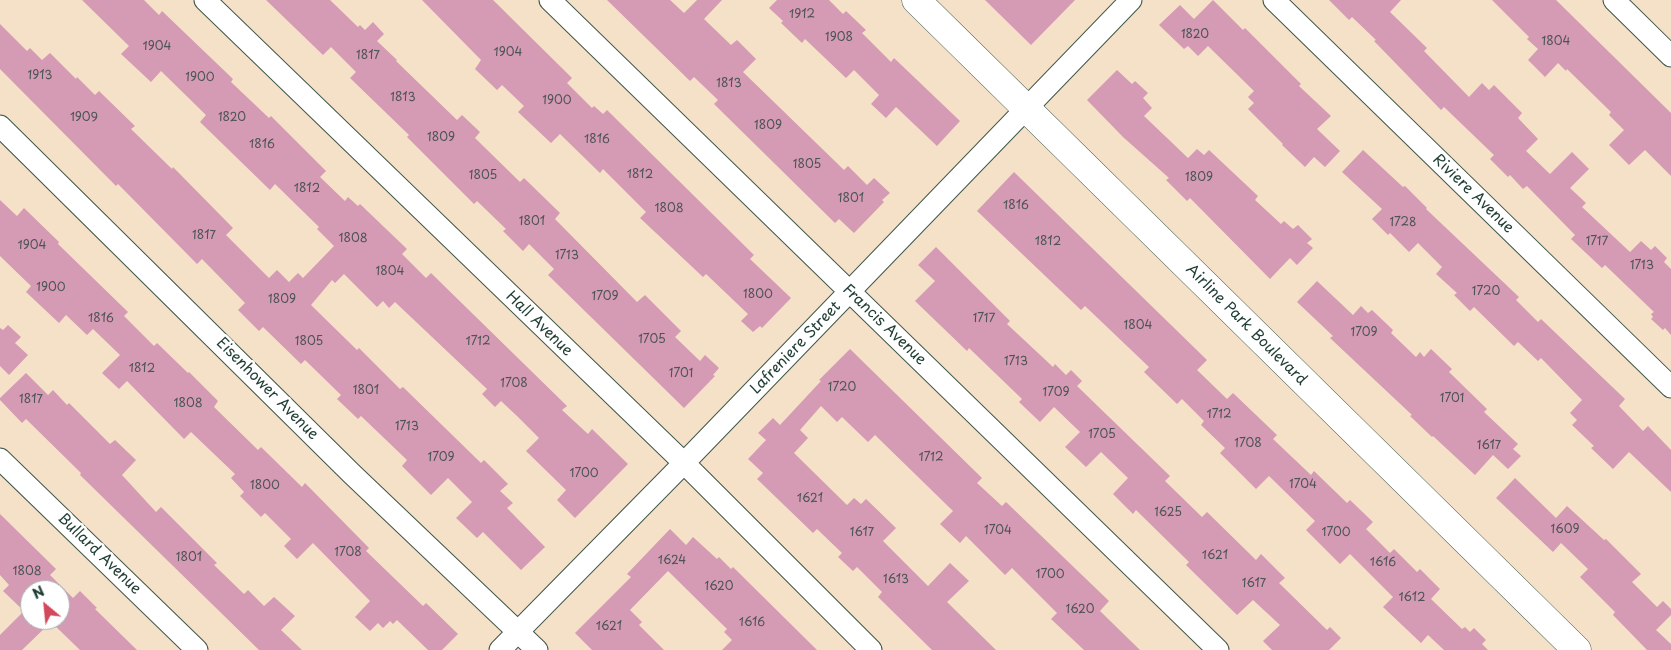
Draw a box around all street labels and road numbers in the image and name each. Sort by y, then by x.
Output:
street label: Riviere Avenue [1429,151,1517,237]
street label: Airline Park Boulevard [1182,261,1310,389]
street label: Francis Avenue [839,281,929,369]
street label: Hall Avenue [502,288,576,360]
street label: Lafreniere Street [747,298,845,398]
street label: Eisenhower Avenue [212,334,322,444]
street label: Bullard Avenue [54,510,144,598]

